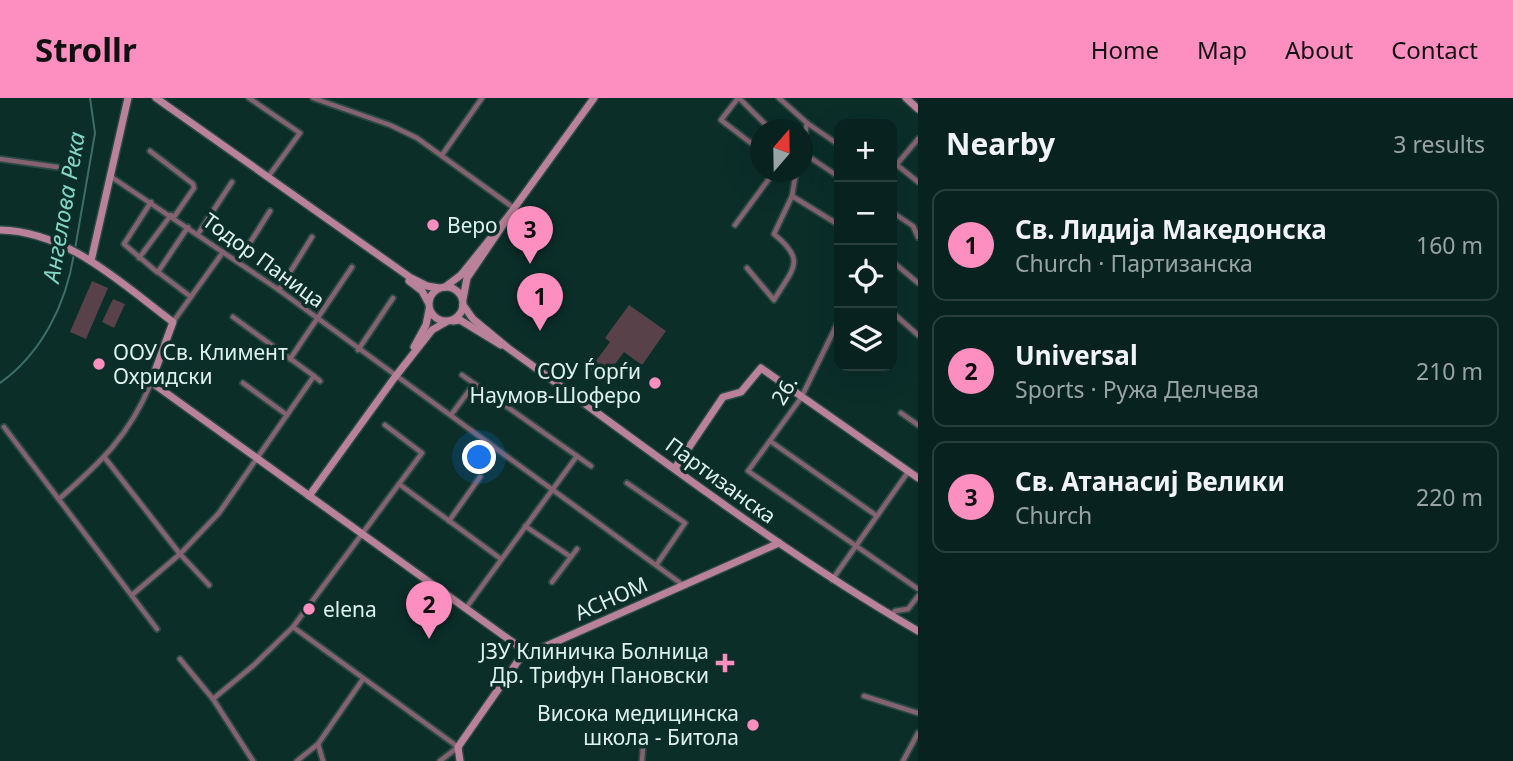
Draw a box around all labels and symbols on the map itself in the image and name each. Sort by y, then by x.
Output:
north arrow [750,119,813,182]
water label: Ангелова Река [34,129,92,287]
street label: Тодор Паница [197,206,331,314]
pin: 3 [507,206,553,264]
place label: Веро [447,211,497,239]
marker: Веро [425,217,441,233]
pin: 1 [517,273,563,331]
place label: ООУ Св. Климент Охридски [113,338,288,390]
marker: ООУ Св. Климент Охридски [91,356,107,372]
place label: СОУ Ѓорѓи Наумов-Шоферо [470,357,641,409]
street label: 26. [764,370,804,410]
marker: СОУ Ѓорѓи Наумов-Шоферо [647,375,663,391]
street label: Партизанска [660,430,782,530]
your location [462,440,496,474]
street label: АСНОМ [570,570,652,626]
pin: 2 [406,581,452,639]
place label: elena [323,595,377,623]
marker: elena [301,601,317,617]
place label: ЈЗУ Клиничка Болница Др. Трифун Пановски [478,637,709,689]
marker: ЈЗУ Клиничка Болница Др. Трифун Пановски [715,653,735,673]
place label: Висока медицинска школа - Битола [537,699,739,751]
marker: Висока медицинска школа - Битола [745,717,761,733]

